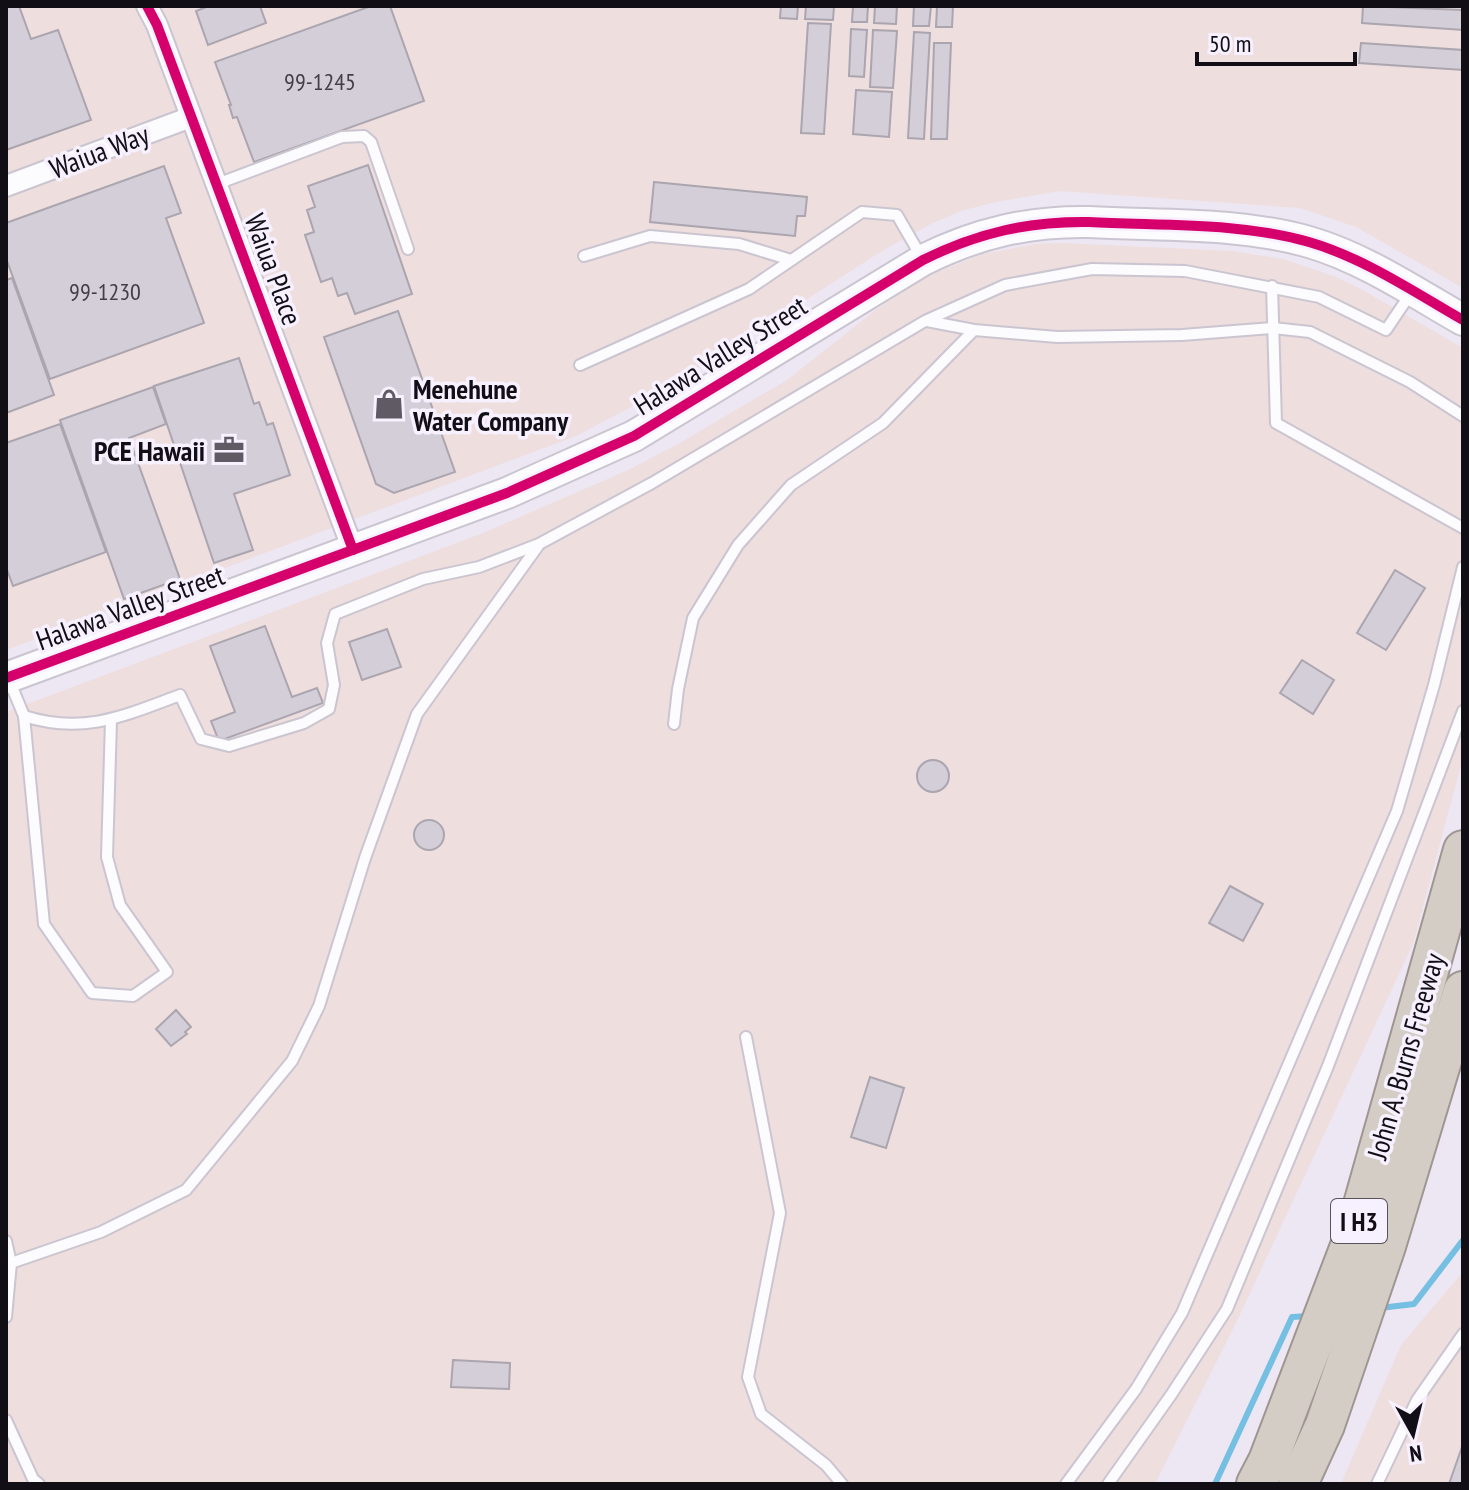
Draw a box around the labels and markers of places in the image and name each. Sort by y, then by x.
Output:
place label: Menehune Water Company [412,370,569,439]
shop icon: Menehune Water Company [372,387,406,421]
place label: PCE Hawaii [94,432,205,469]
office icon: PCE Hawaii [212,433,246,467]

